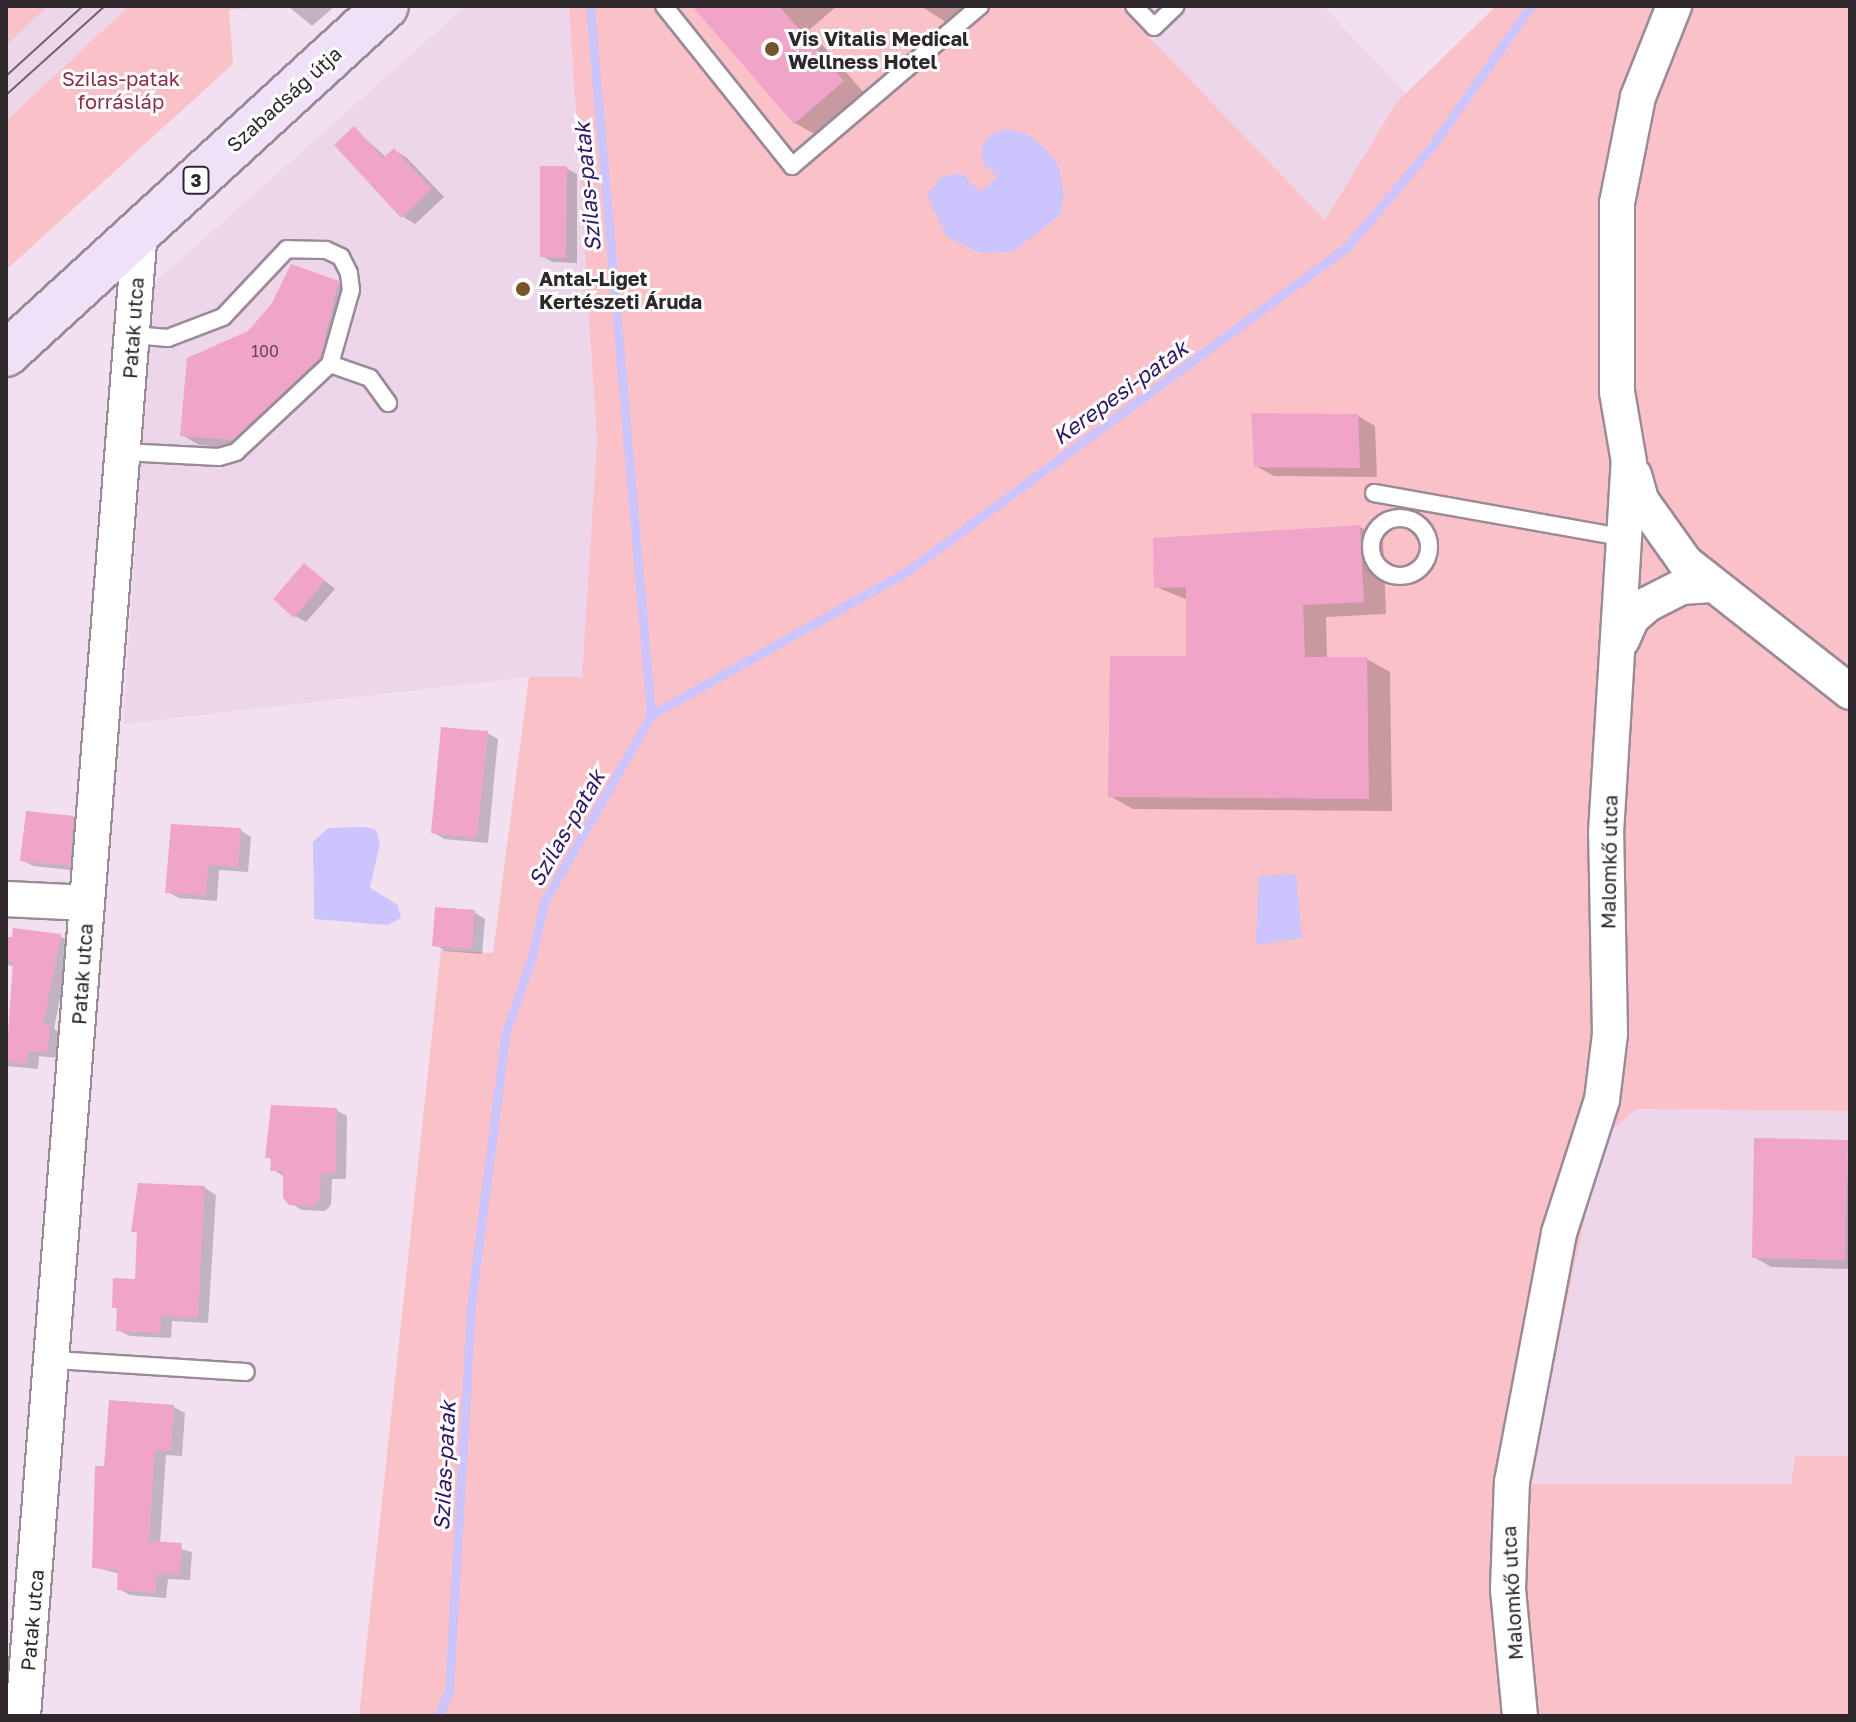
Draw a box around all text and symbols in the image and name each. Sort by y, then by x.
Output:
place label: Vis Vitalis Medical Wellness Hotel [788,26,969,73]
marker: Vis Vitalis Medical Wellness Hotel [763,40,781,58]
street label: Szabadság útja [222,41,346,157]
park label: Szilas-patak forrásláp [62,66,180,113]
water label: Szilas-patak [568,121,606,253]
road number: 3 [182,166,210,194]
place label: Antal-Liget Kertészeti Áruda [539,266,702,313]
street label: Patak utca [117,276,149,380]
marker: Antal-Liget Kertészeti Áruda [514,280,532,298]
water label: Kerepesi-patak [1047,334,1193,450]
house number: 100 [251,341,279,361]
water label: Szilas-patak [522,765,610,891]
street label: Malomkő utca [1596,795,1622,929]
street label: Patak utca [66,922,98,1026]
water label: Szilas-patak [427,1400,461,1532]
street label: Malomkő utca [1496,1525,1528,1661]
street label: Patak utca [16,1568,48,1672]

